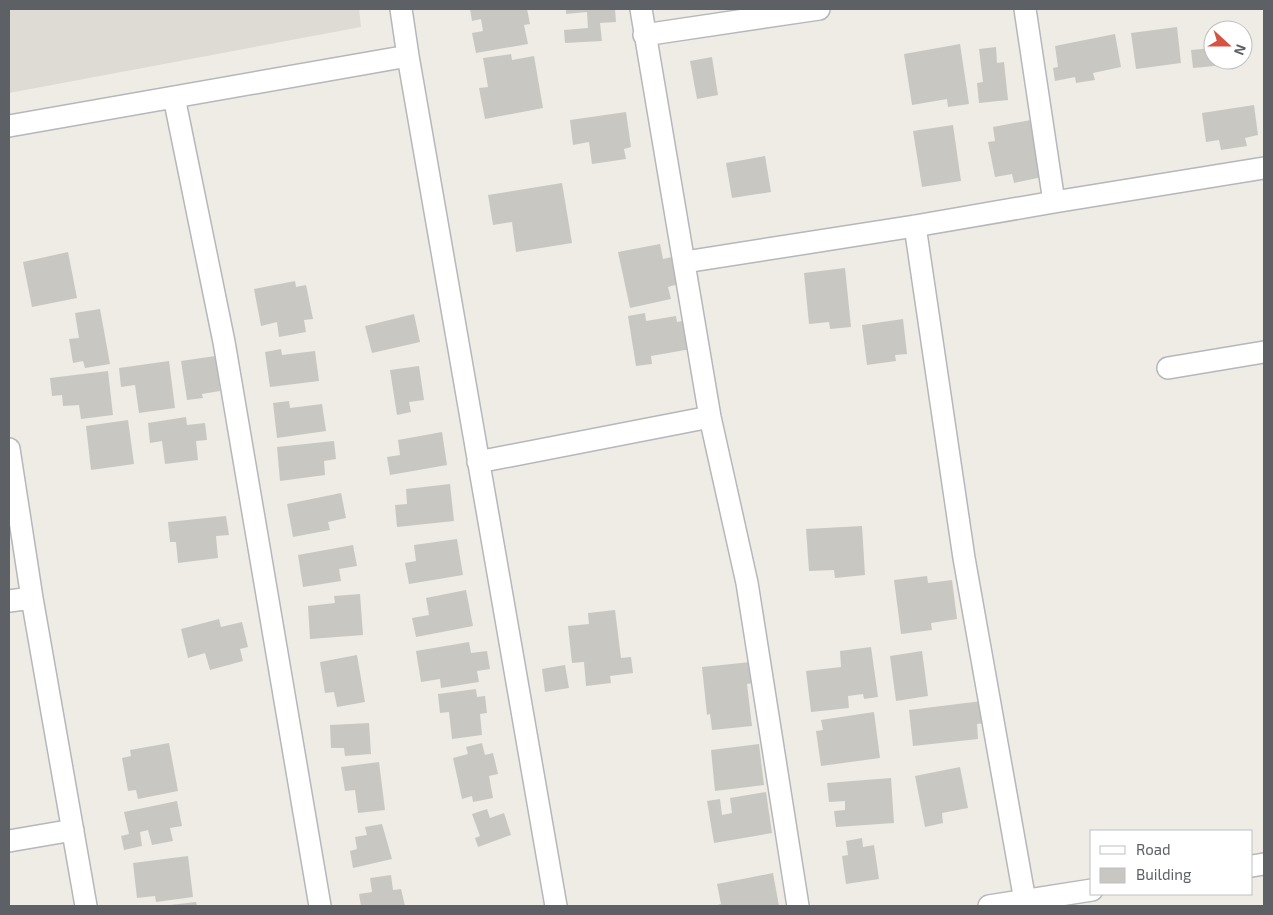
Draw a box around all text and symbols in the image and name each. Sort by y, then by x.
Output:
north arrow [1203,20,1253,70]
text: N [1231,42,1250,58]
legend [1090,830,1253,895]
text: Road [1136,840,1171,858]
text: Building [1136,865,1192,883]

